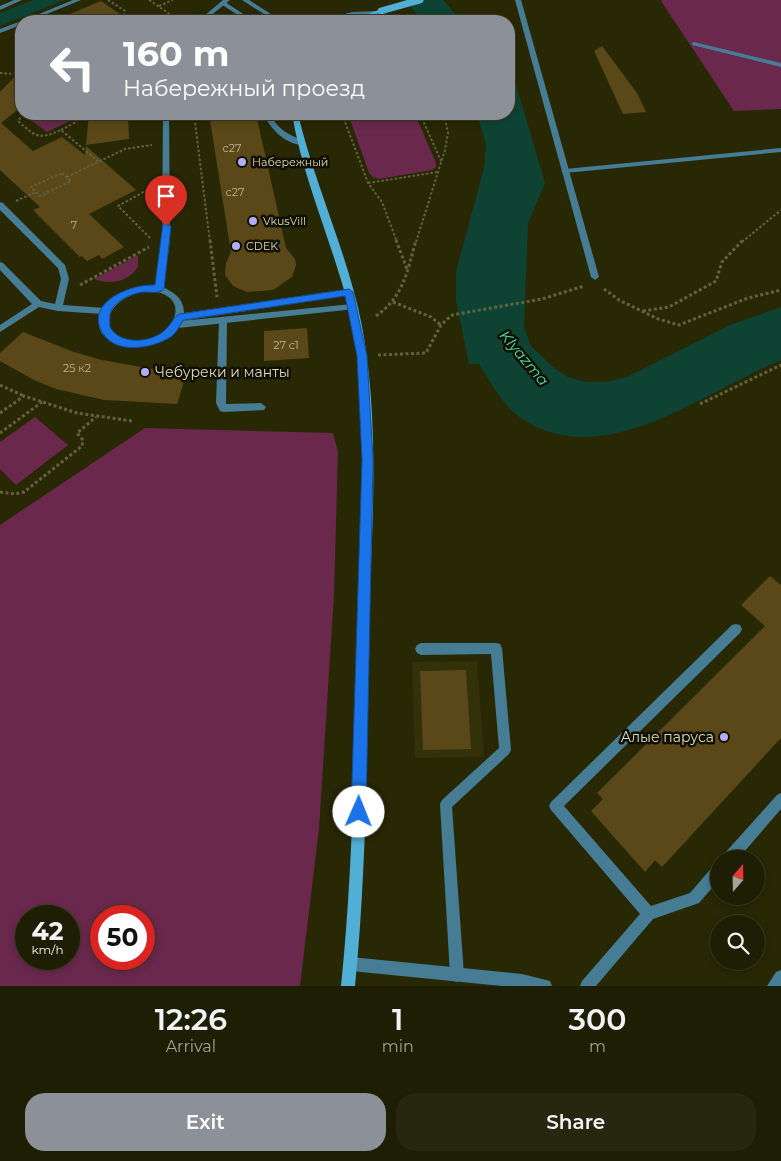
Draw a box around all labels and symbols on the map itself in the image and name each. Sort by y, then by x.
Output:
house number: с27 [223,141,241,155]
place label: Набережный [252,155,328,169]
marker: Набережный [236,156,248,168]
pin [145,175,187,226]
house number: с27 [226,185,244,199]
place label: VkusVill [263,214,306,228]
marker: VkusVill [247,215,259,227]
house number: 7 [71,218,77,232]
place label: CDEK [246,239,278,253]
marker: CDEK [230,240,242,252]
water label: Klyazma [496,326,553,389]
house number: 27 с1 [273,338,299,352]
house number: 25 к2 [63,361,91,375]
place label: Чебуреки и манты [155,363,290,381]
marker: Чебуреки и манты [139,366,151,378]
place label: Алые паруса [621,728,714,746]
marker: Алые паруса [718,731,730,743]
position arrow [332,785,384,837]
north arrow [710,850,765,905]
speed limit sign: 50 [90,905,155,970]

